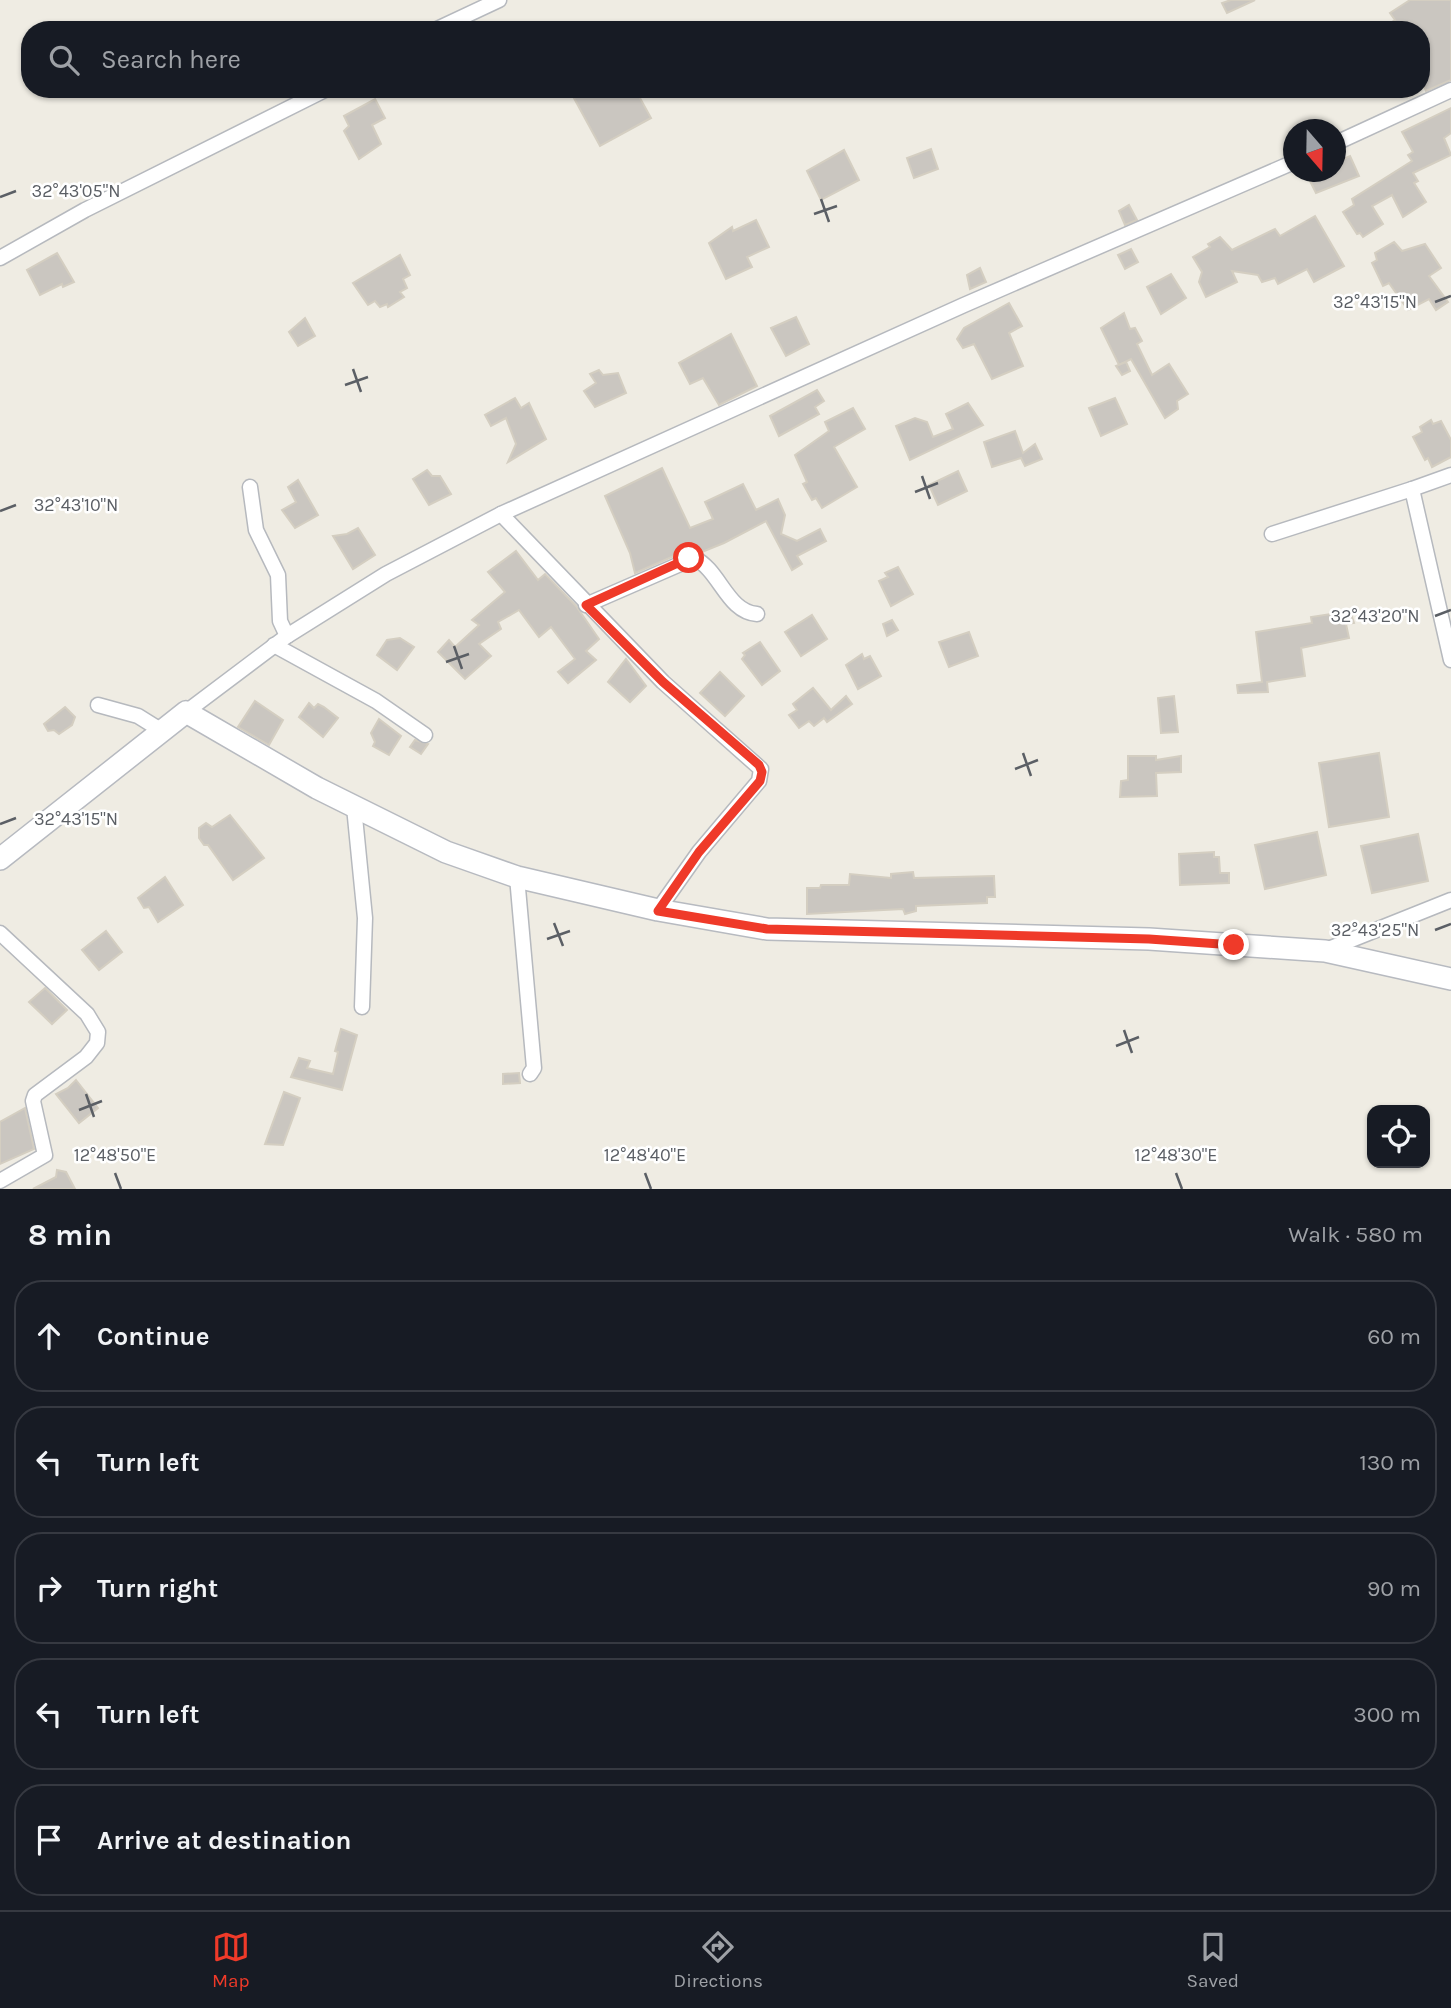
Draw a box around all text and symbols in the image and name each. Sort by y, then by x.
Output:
search box [21,21,1430,98]
icon: search [45,41,83,79]
text: Search here [101,44,241,75]
north arrow [1283,119,1346,182]
text: 32°43'05"N [32,180,120,202]
text: 32°43'15"N [1333,291,1417,313]
text: 32°43'10"N [34,494,118,516]
route start [673,542,704,573]
text: 32°43'20"N [1330,605,1420,627]
text: 32°43'15"N [34,808,118,830]
text: 32°43'25"N [1331,919,1419,941]
route end [1218,929,1249,960]
map controls [1367,1105,1430,1168]
button: locate [1367,1105,1430,1168]
text: 12°48'50"E [74,1144,156,1166]
text: 12°48'40"E [604,1144,686,1166]
text: 12°48'30"E [1135,1144,1217,1166]
text: 8 min [28,1217,112,1253]
text: Walk · 580 m [1288,1221,1423,1248]
icon: ahead [30,1317,68,1355]
text: Continue [97,1321,209,1352]
text: 60 m [1367,1323,1421,1350]
icon: left [30,1443,68,1481]
text: Turn left [97,1447,199,1478]
text: 130 m [1359,1449,1421,1476]
icon: right [30,1569,68,1607]
text: Turn right [97,1573,218,1604]
text: 90 m [1367,1575,1421,1602]
icon: left [30,1695,68,1733]
text: Turn left [97,1699,199,1730]
text: 300 m [1353,1701,1421,1728]
icon: arrive [30,1821,68,1859]
text: Arrive at destination [97,1825,351,1856]
tab: Map [212,1928,250,1992]
tab: Directions [674,1928,763,1992]
tab: Saved [1187,1928,1239,1992]

